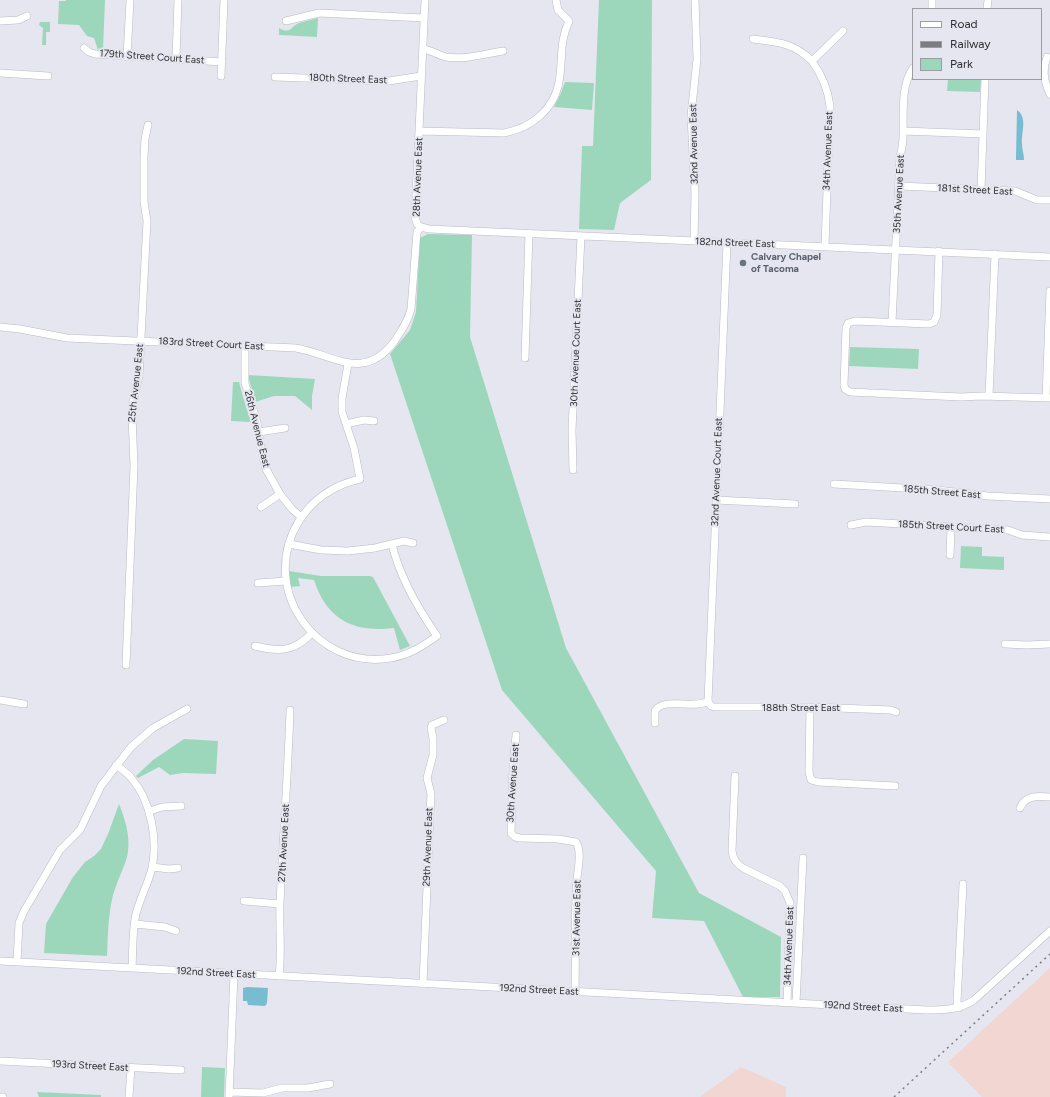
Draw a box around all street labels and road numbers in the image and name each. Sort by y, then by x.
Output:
street label: 179th Street Court East [99,47,205,67]
street label: 180th Street East [309,72,387,86]
street label: 32nd Avenue East [687,104,701,184]
street label: 34th Avenue East [821,111,835,191]
street label: 28th Avenue East [411,137,425,217]
street label: 35th Avenue East [891,154,907,234]
street label: 181st Street East [937,182,1013,198]
street label: 182nd Street East [695,236,775,250]
street label: 30th Avenue Court East [568,299,584,407]
street label: 183rd Street Court East [158,335,264,353]
street label: 25th Avenue East [126,343,146,423]
street label: 26th Avenue East [242,389,272,469]
street label: 32nd Avenue Court East [709,417,725,527]
street label: 185th Street East [903,483,981,501]
street label: 185th Street Court East [898,518,1004,536]
street label: 188th Street East [762,702,840,714]
street label: 30th Avenue East [504,743,522,823]
street label: 27th Avenue East [276,803,292,883]
street label: 29th Avenue East [421,807,435,887]
street label: 31st Avenue East [570,880,584,956]
street label: 34th Avenue East [782,906,796,986]
street label: 192nd Street East [176,965,256,981]
street label: 192nd Street East [499,982,579,998]
street label: 192nd Street East [823,999,903,1015]
street label: 193rd Street East [51,1058,129,1074]

